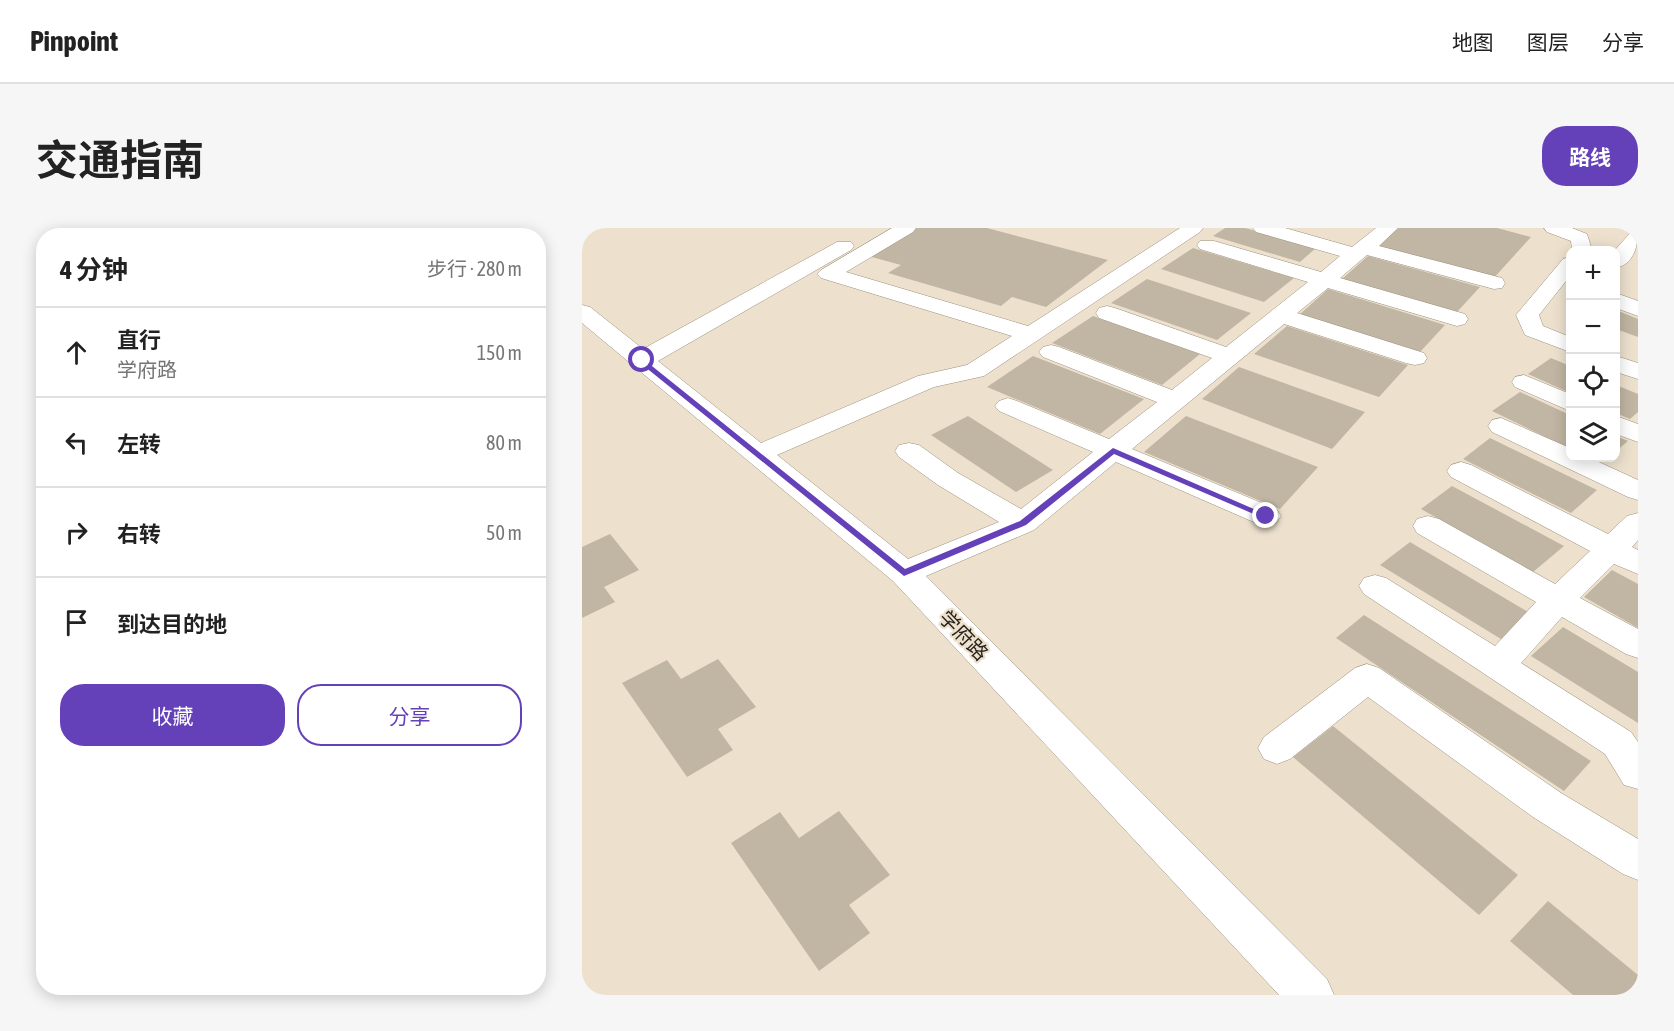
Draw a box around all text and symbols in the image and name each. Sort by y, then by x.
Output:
text: Pinpoint [30,25,118,57]
text: 地图 [1452,30,1494,54]
text: 图层 [1527,30,1569,54]
text: 分享 [1602,30,1644,54]
button: 路线 [1542,126,1638,186]
text: 交通指南 [36,136,204,184]
map controls [1566,246,1620,462]
button: + [1566,246,1620,300]
text: 4 分钟 [60,255,128,285]
text: 步行 · 280 m [427,257,522,280]
button: − [1566,300,1620,354]
text: 直行 [117,327,161,353]
icon: ahead [60,336,93,369]
text: 150 m [477,341,522,364]
route start [628,346,654,372]
button: locate [1566,354,1620,408]
text: 学府路 [117,358,177,381]
button: layers [1566,408,1620,462]
icon: left [60,426,93,459]
text: 左转 [117,431,161,457]
text: 80 m [486,431,522,454]
route end [1252,502,1278,528]
icon: right [60,516,93,549]
text: 右转 [117,521,161,547]
text: 50 m [486,521,522,544]
street label: 学府路 [935,605,993,665]
icon: arrive [60,606,93,639]
text: 到达目的地 [117,611,227,637]
button: 收藏 [60,684,285,746]
button: 分享 [297,684,522,746]

